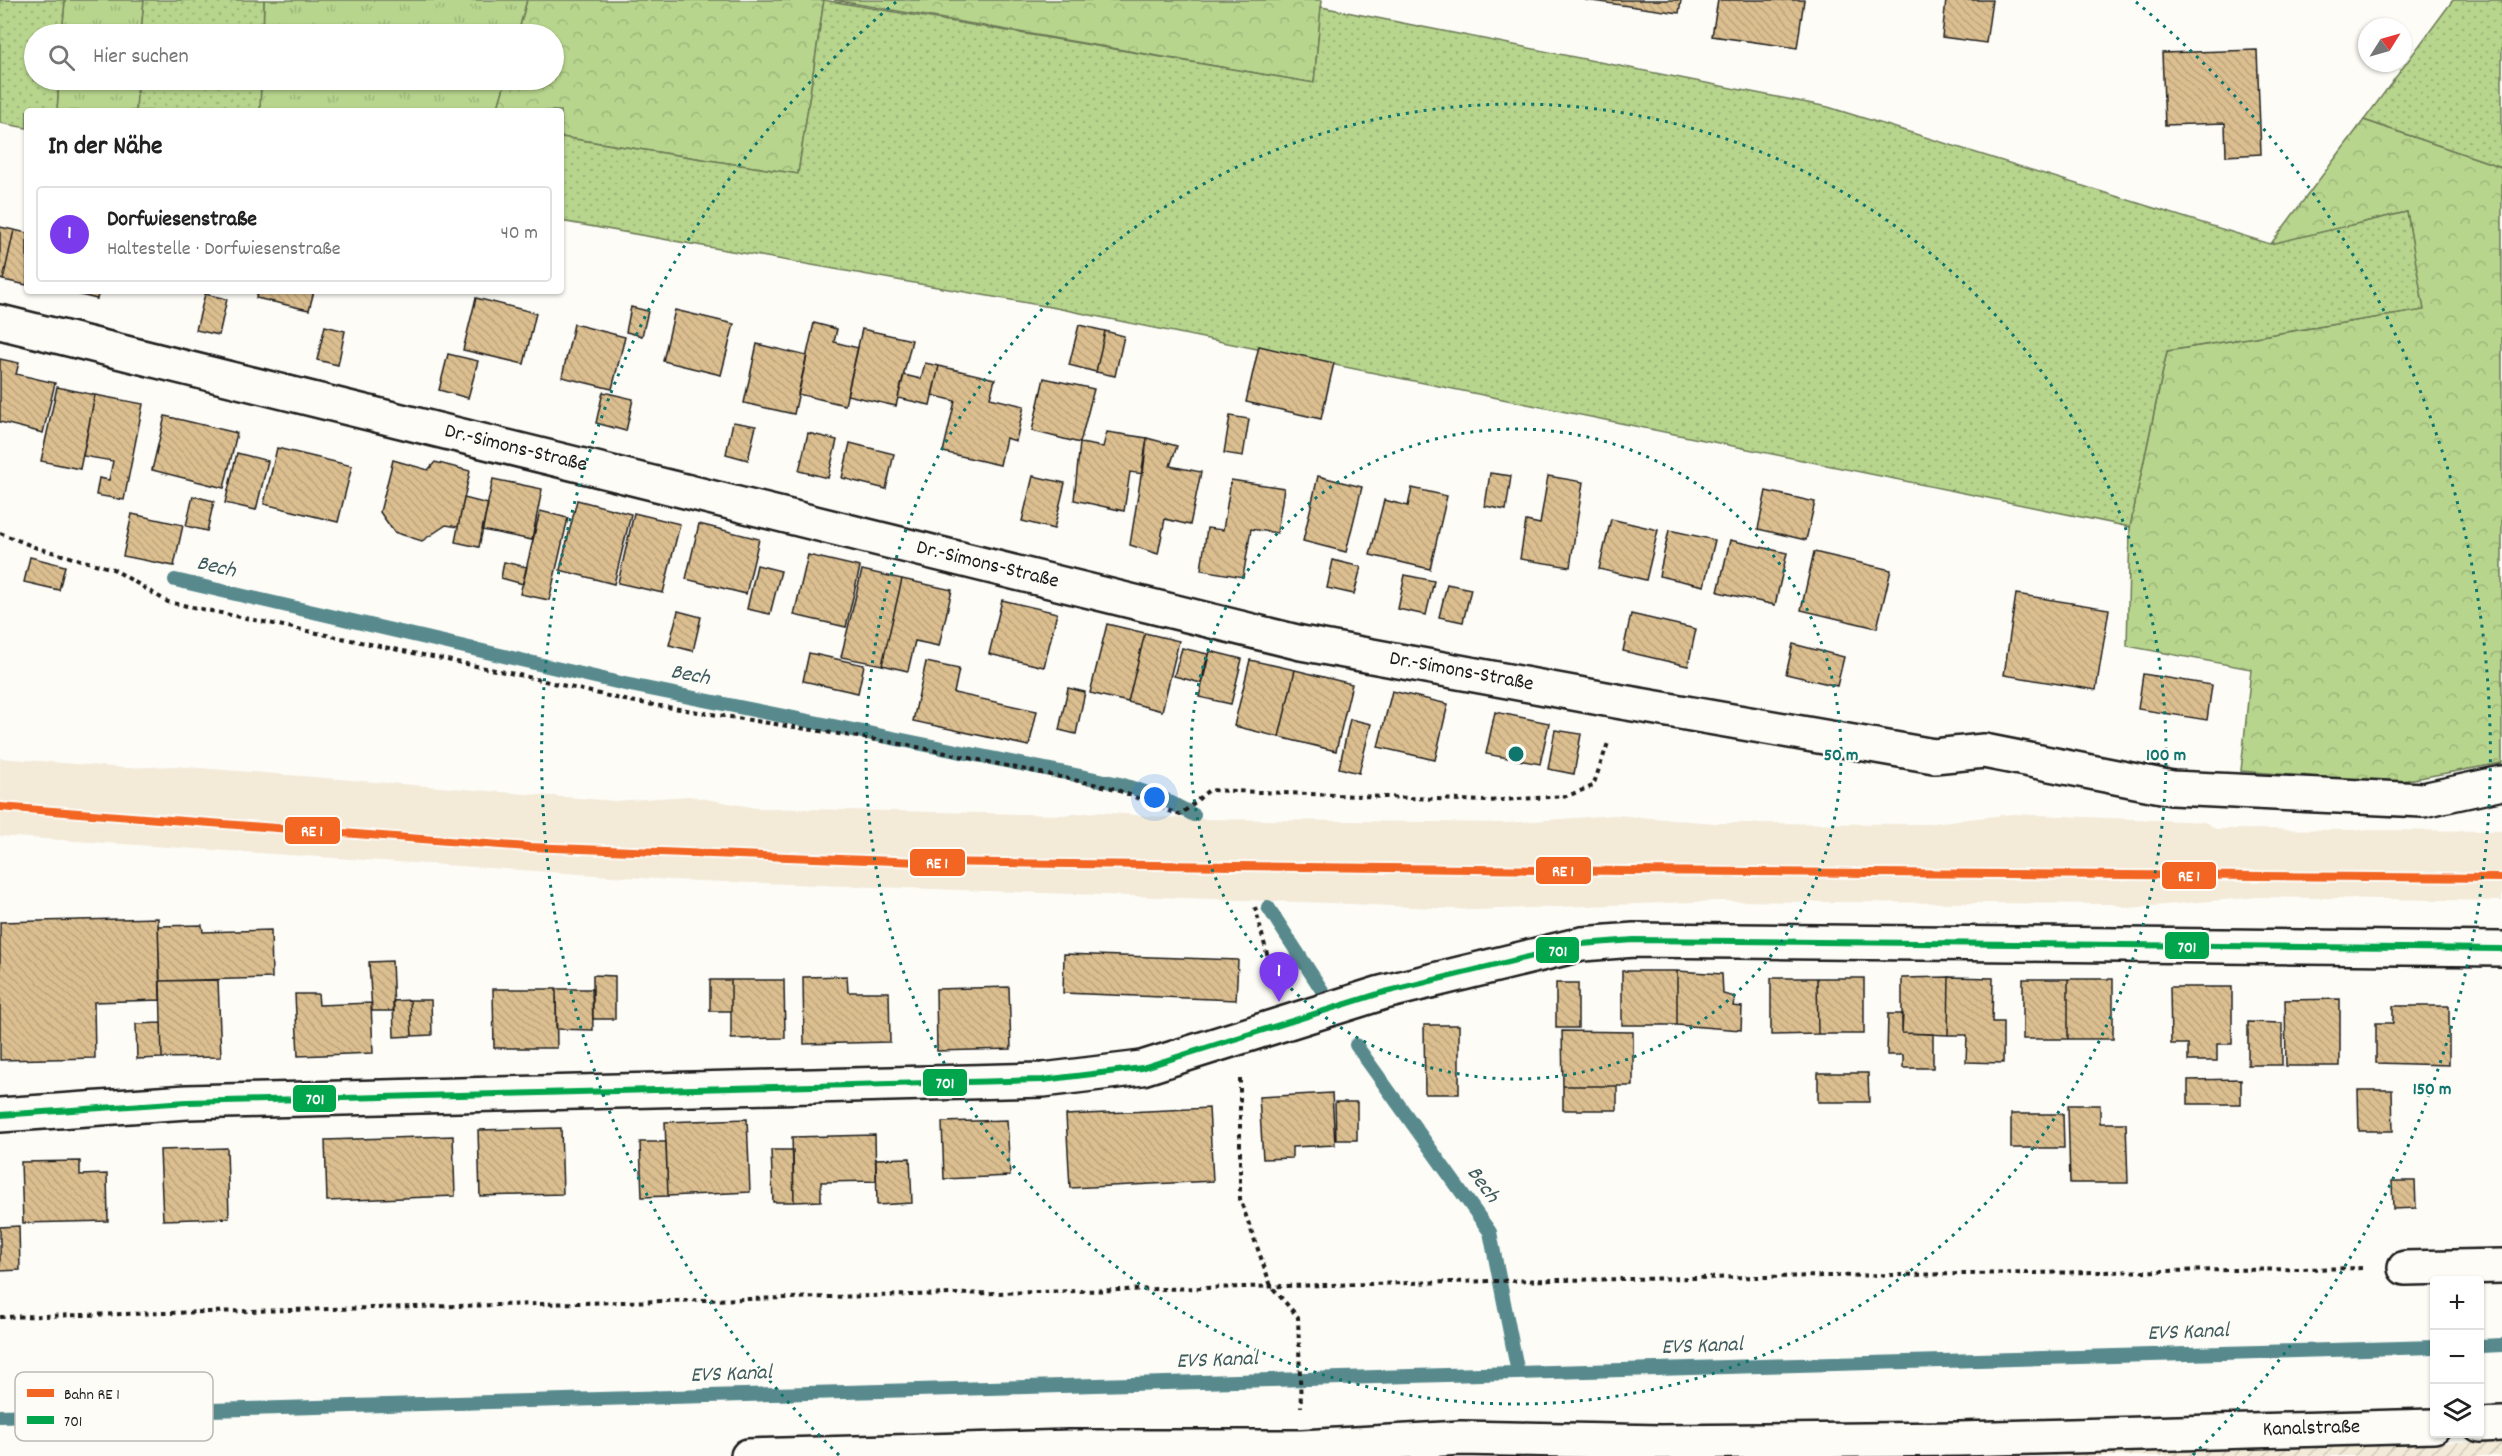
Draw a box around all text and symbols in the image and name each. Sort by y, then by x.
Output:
north arrow [2358,18,2412,72]
search box [24,24,564,90]
icon: search [45,41,78,74]
text: Hier suchen [93,42,189,73]
text: In der Nähe [48,129,162,166]
text: Dorfwiesenstraße [107,205,257,236]
text: 1 [67,220,72,248]
text: 40 m [500,220,538,248]
text: Haltestelle · Dorfwiesenstraße [107,236,341,264]
street label: Dr.-Simons-Straße [441,417,590,481]
street label: Dr.-Simons-Straße [913,534,1062,598]
water label: Bech [193,549,239,588]
street label: Dr.-Simons-Straße [1387,645,1536,700]
water label: Bech [668,657,713,695]
centre of rings [1506,744,1526,764]
text: 50 m [1824,744,1858,769]
text: 100 m [2146,744,2186,769]
your location [1140,783,1169,812]
line badge: RE 1 [284,816,341,845]
text: RE 1 [301,821,323,844]
line badge: RE 1 [909,848,966,877]
text: RE 1 [926,853,948,876]
line badge: RE 1 [1535,856,1592,885]
text: RE 1 [1552,861,1574,884]
line badge: RE 1 [2161,861,2217,890]
text: RE 1 [2178,866,2200,889]
line badge: 701 [2164,931,2210,960]
line badge: 701 [1535,936,1580,964]
text: 701 [2178,937,2196,960]
text: 701 [1549,941,1567,964]
pin: 1 [1260,952,1298,1002]
line badge: 701 [922,1068,968,1097]
text: 701 [936,1073,954,1096]
text: 150 m [2413,1078,2451,1103]
line badge: 701 [292,1084,337,1113]
text: 701 [306,1089,324,1112]
water label: Bech [1458,1160,1507,1211]
map controls [2430,1276,2484,1438]
button: + [2430,1276,2484,1330]
water label: EVS Kanal [2147,1316,2231,1350]
water label: EVS Kanal [1661,1330,1745,1364]
button: − [2430,1330,2484,1384]
water label: EVS Kanal [1176,1344,1260,1378]
water label: EVS Kanal [690,1358,774,1392]
legend [15,1372,213,1441]
text: Bahn RE 1 [64,1384,120,1407]
button: layers [2430,1384,2484,1438]
text: 701 [64,1411,82,1434]
street label: Kanalstraße [2262,1413,2361,1446]

